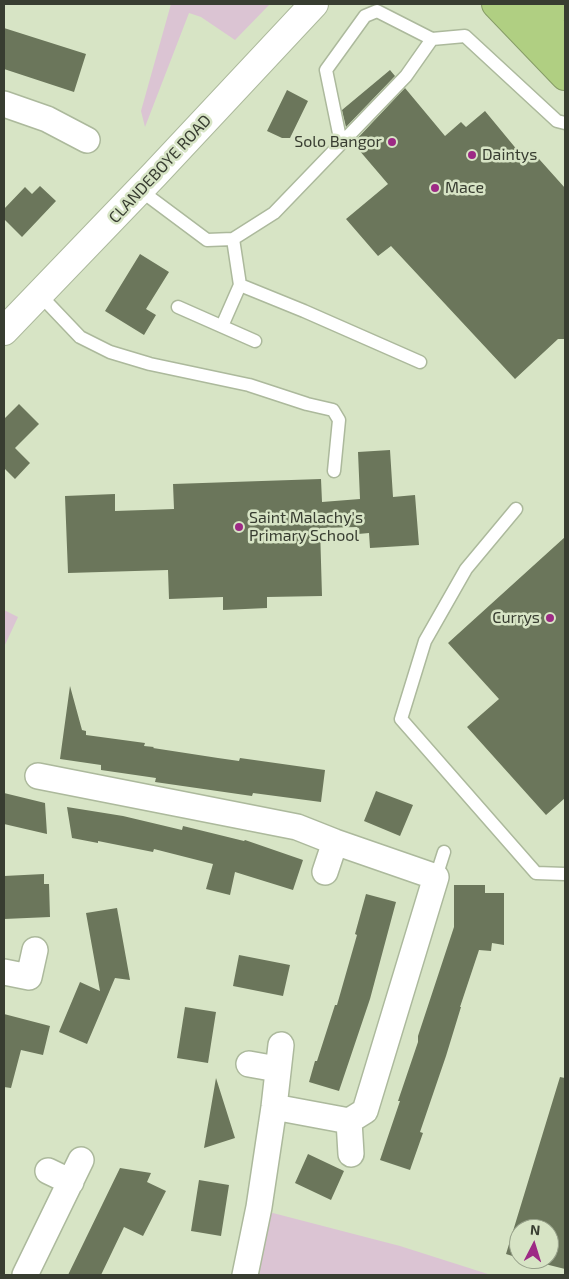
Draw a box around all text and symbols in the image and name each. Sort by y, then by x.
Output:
street label: CLANDEBOYE ROAD [105,111,215,227]
place label: Solo Bangor [294,132,382,152]
marker: Solo Bangor [386,136,398,148]
place label: Daintys [482,145,537,165]
marker: Daintys [466,149,478,161]
place label: Mace [445,178,484,198]
marker: Mace [429,182,441,194]
place label: Saint Malachy's Primary School [249,508,363,546]
marker: Saint Malachy's Primary School [233,521,245,533]
place label: Currys [492,608,540,628]
marker: Currys [544,612,556,624]
north arrow [509,1219,559,1269]
text: N [529,1221,541,1238]

